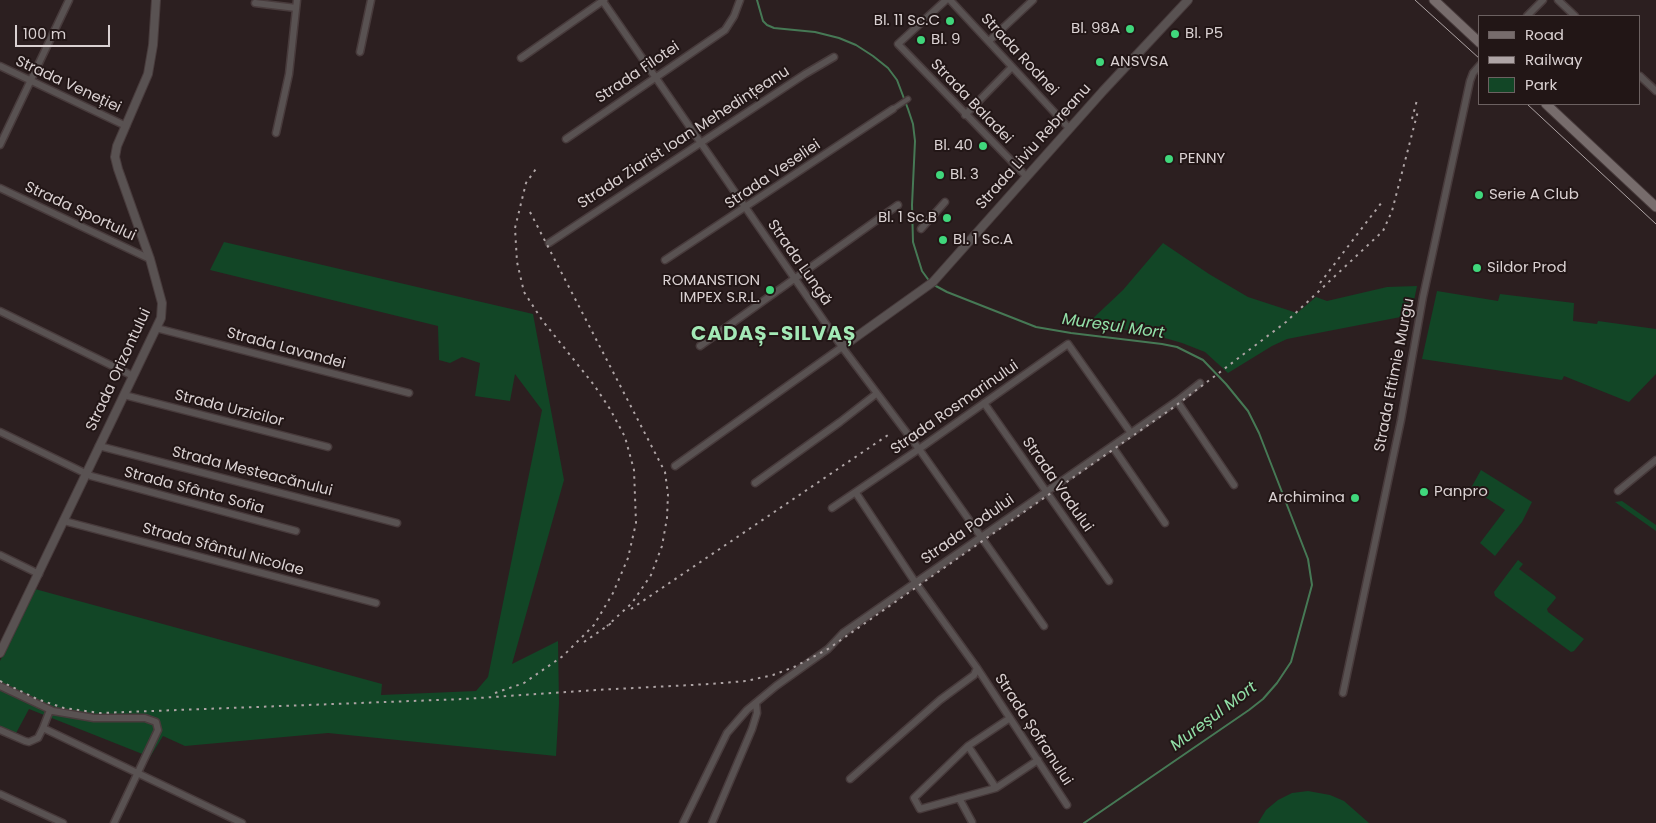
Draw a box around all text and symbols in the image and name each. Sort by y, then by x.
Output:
street label: Strada Rodnei [976,10,1062,100]
place label: Bl. 11 Sc.C [874,12,940,30]
scale bar [18,15,112,47]
marker: Bl. 11 Sc.C [944,15,956,27]
legend [1478,15,1641,105]
place label: Bl. 98A [1071,20,1120,38]
text: 100 m [23,23,66,44]
marker: Bl. 98A [1124,23,1136,35]
text: Road [1525,24,1564,45]
place label: Bl. P5 [1185,25,1223,43]
marker: Bl. P5 [1169,28,1181,40]
place label: Bl. 9 [931,31,960,49]
marker: Bl. 9 [915,34,927,46]
street label: Strada Filotei [593,38,683,108]
text: Railway [1525,49,1583,70]
street label: Strada Veneției [12,53,124,117]
place label: ANSVSA [1110,53,1169,71]
street label: Strada Baladei [926,56,1016,148]
marker: ANSVSA [1094,56,1106,68]
street label: Strada Ziarist Ioan Mehedințeanu [575,63,793,213]
text: Park [1525,74,1557,95]
street label: Strada Liviu Rebreanu [973,80,1095,214]
street label: Strada Veseliei [722,136,824,214]
place label: Bl. 40 [934,137,973,155]
marker: Bl. 40 [977,140,989,152]
place label: PENNY [1179,150,1225,168]
marker: PENNY [1163,153,1175,165]
place label: Bl. 3 [950,166,979,184]
marker: Bl. 3 [934,169,946,181]
street label: Strada Sportului [22,178,138,246]
place label: Serie A Club [1489,186,1579,204]
marker: Serie A Club [1473,189,1485,201]
place label: Bl. 1 Sc.B [878,209,937,227]
marker: Bl. 1 Sc.B [941,212,953,224]
street label: Strada Lungă [763,217,835,309]
place label: Bl. 1 Sc.A [953,231,1013,249]
marker: Bl. 1 Sc.A [937,234,949,246]
place label: Sildor Prod [1487,259,1567,277]
marker: Sildor Prod [1471,262,1483,274]
place label: ROMANSTION IMPEX S.R.L. [663,272,760,307]
marker: ROMANSTION IMPEX S.R.L. [764,284,776,296]
street label: Strada Eftimie Murgu [1371,297,1419,453]
street label: Strada Orizontului [83,306,155,434]
water label: Mureșul Mort [1061,310,1165,344]
district label: CADAȘ-SILVAȘ [690,323,858,347]
street label: Strada Lavandei [225,324,347,374]
street label: Strada Rosmarinului [888,357,1022,459]
street label: Strada Urzicilor [172,387,286,431]
street label: Strada Vadului [1018,434,1096,536]
street label: Strada Mesteacănului [170,443,334,501]
street label: Strada Sfânta Sofia [122,464,266,518]
place label: Panpro [1434,483,1488,501]
marker: Panpro [1418,486,1430,498]
place label: Archimina [1268,489,1345,507]
street label: Strada Podului [918,491,1018,569]
marker: Archimina [1349,492,1361,504]
street label: Strada Sfântul Nicolae [140,520,306,580]
street label: Strada Șofranului [990,671,1076,789]
water label: Mureșul Mort [1167,678,1261,756]

